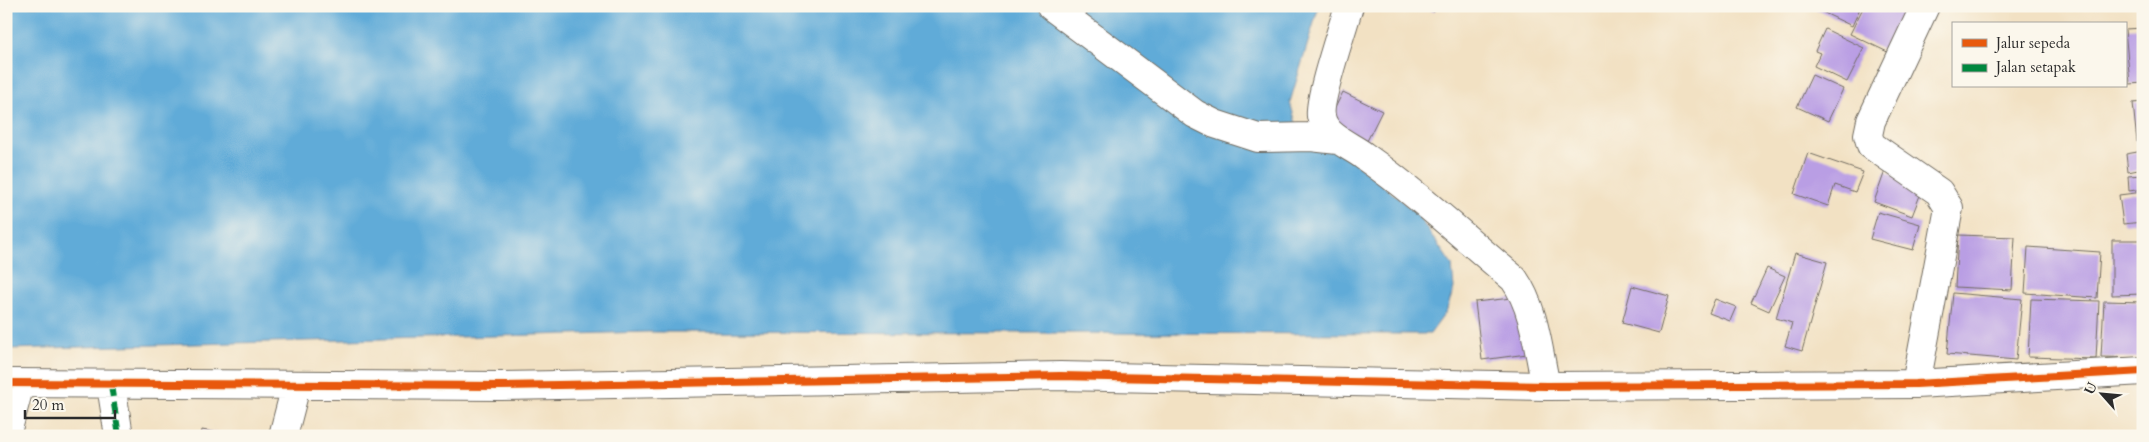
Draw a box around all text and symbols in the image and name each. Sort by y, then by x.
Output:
legend [1952,22,2126,88]
text: Jalur sepeda [1994,33,2071,53]
text: Jalan setapak [1994,57,2076,77]
north arrow [2076,370,2126,420]
text: U [2080,378,2102,398]
scale bar [25,387,115,419]
text: 20 m [32,395,64,415]

